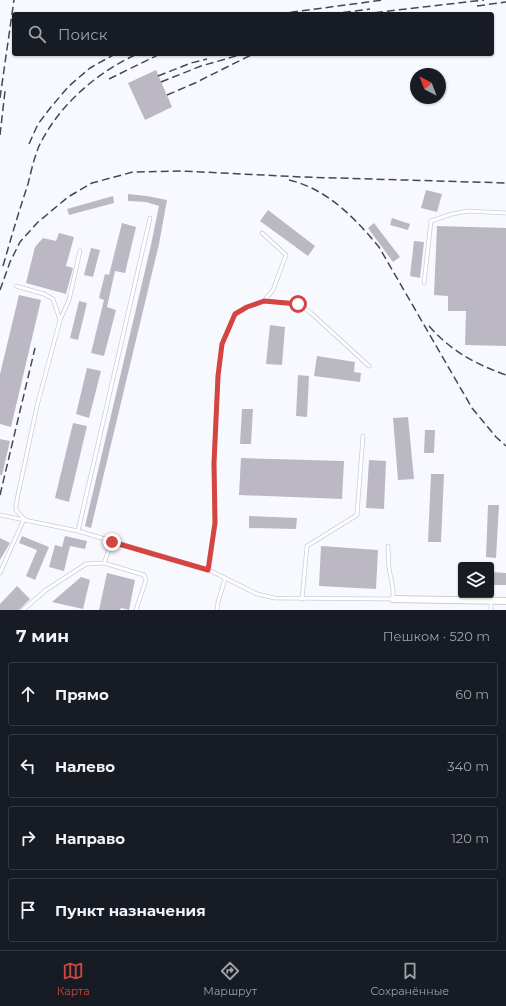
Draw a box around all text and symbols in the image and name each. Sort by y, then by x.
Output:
search box [12,12,494,56]
icon: search [26,23,48,45]
text: Поиск [58,25,107,44]
north arrow [410,68,446,104]
route start [289,295,307,313]
route end [103,533,121,551]
map controls [458,562,494,598]
button: layers [458,562,494,598]
text: 7 мин [16,626,69,646]
text: Пешком · 520 m [383,628,490,644]
icon: ahead [17,683,39,705]
text: Прямо [55,685,109,704]
text: 60 m [455,686,489,702]
icon: left [17,755,39,777]
text: Налево [55,757,115,776]
text: 340 m [447,758,489,774]
icon: right [17,827,39,849]
text: Направо [55,829,125,848]
text: 120 m [451,830,489,846]
icon: arrive [17,899,39,921]
text: Пункт назначения [55,901,206,920]
tab: Карта [57,960,90,998]
tab: Маршрут [203,960,257,998]
tab: Сохранённые [370,960,449,998]

